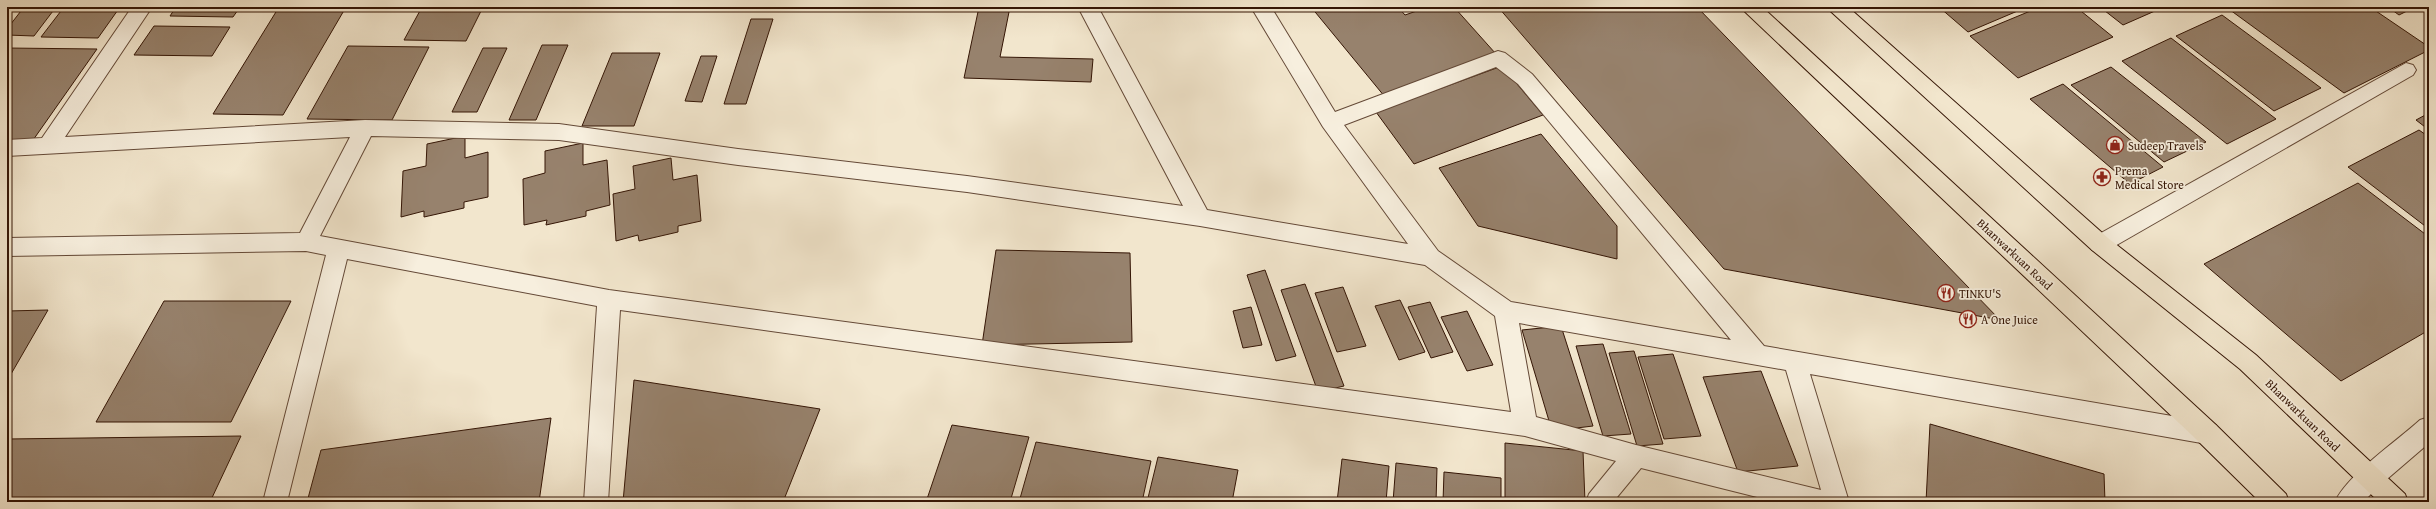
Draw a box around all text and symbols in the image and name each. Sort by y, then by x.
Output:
shop icon: Sudeep Travels [2105,135,2125,155]
place label: Sudeep Travels [2128,137,2204,154]
place label: Prema Medical Store [2115,162,2184,193]
pharmacy icon: Prema Medical Store [2092,167,2112,187]
street label: Bhanwarkuan Road [1973,214,2057,294]
restaurant icon: TINKU'S [1936,283,1956,303]
place label: TINKU'S [1959,285,2001,302]
restaurant icon: A One Juice [1958,309,1978,329]
place label: A One Juice [1981,311,2038,328]
street label: Bhanwarkuan Road [2262,375,2344,455]

